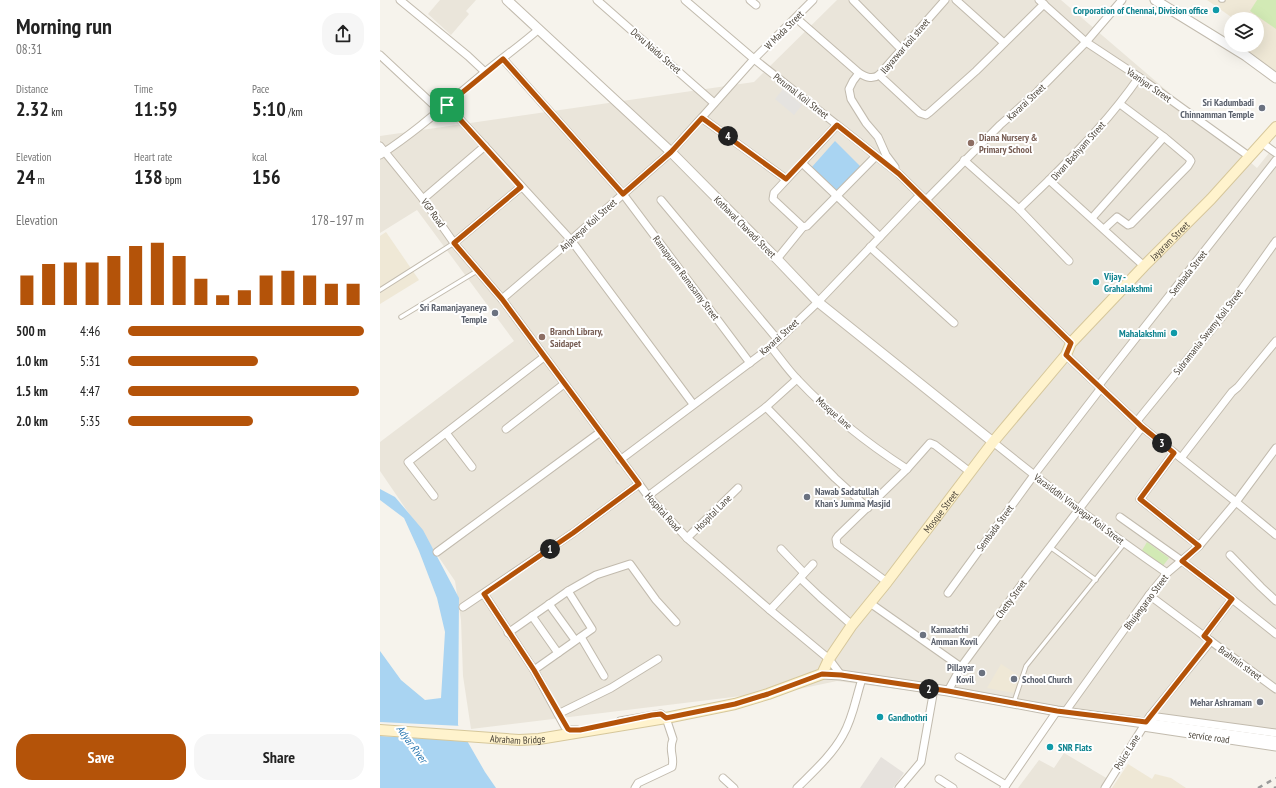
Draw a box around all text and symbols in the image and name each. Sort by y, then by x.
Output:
place label: Corporation of Chennai, Division office [1073,4,1208,17]
marker: Corporation of Chennai, Division office [1211,5,1221,15]
street label: W Mada Street [762,7,807,52]
text: Morning run [16,12,112,40]
map controls [1224,12,1264,52]
button: layers [1224,12,1264,52]
button: share [322,13,364,55]
street label: Ilayazwar koil street [877,15,933,76]
street label: Devu Naidu Street [628,26,684,77]
text: 08:31 [16,41,42,58]
street label: Vaaniyar Street [1123,64,1174,105]
street label: Perumal Koil Street [771,70,831,122]
street label: Kavarai Street [1004,81,1048,123]
text: Distance [16,82,48,96]
text: Time [134,82,153,96]
text: Pace [252,82,269,96]
pin [430,88,464,122]
icon: arrive [436,94,458,116]
text: 2.32 [16,96,49,122]
text: 11:59 [134,96,177,122]
text: 5:10 [252,96,286,122]
place label: Sri Kadumbadi Chinnamman Temple [1180,96,1254,121]
marker: Sri Kadumbadi Chinnamman Temple [1257,103,1267,113]
text: km [49,105,63,119]
text: /km [286,105,303,119]
street label: Divan Bashyam Street [1048,118,1108,183]
pin: 4 [718,126,738,146]
text: 4 [725,129,731,143]
place label: Diana Nursery & Primary School [979,131,1038,156]
marker: Diana Nursery & Primary School [966,138,976,148]
text: Elevation [16,150,51,164]
text: Heart rate [134,150,172,164]
text: kcal [252,150,267,164]
text: 24 [16,164,35,190]
text: 138 [134,164,163,190]
text: 156 [252,164,281,190]
text: m [35,173,45,187]
text: bpm [163,173,182,187]
street label: Kothaval Chavadi Street [711,193,779,261]
street label: VGP Road [418,195,448,230]
street label: Anjaneyar Koil Street [557,196,619,254]
text: Elevation [16,212,58,229]
text: 178–197 m [311,212,364,229]
street label: Jayaram Street [1146,218,1192,264]
street label: Ramapuram Ramasamy Street [650,233,722,323]
street label: Sembada Street [1166,247,1210,298]
place label: Vijay - Grahalakshmi [1103,270,1152,295]
marker: Vijay - Grahalakshmi [1091,277,1101,287]
street label: Subramania Swamy Koil Street [1170,286,1246,378]
place label: Sri Ramanjayaneya Temple [420,301,487,326]
marker: Sri Ramanjayaneya Temple [490,308,500,318]
street label: Kavarai Street [757,316,801,358]
text: 500 m [16,323,46,340]
text: 4:46 [80,323,100,340]
place label: Branch Library, Saidapet [550,325,603,350]
place label: Mahalakshmi [1119,327,1166,340]
marker: Mahalakshmi [1169,328,1179,338]
marker: Branch Library, Saidapet [537,332,547,342]
text: 1.0 km [16,353,48,370]
text: 5:31 [80,353,100,370]
text: 1.5 km [16,383,48,400]
text: 4:47 [80,383,100,400]
street label: Mosque lane [813,394,855,432]
text: 2.0 km [16,413,48,430]
text: 5:35 [80,413,100,430]
pin: 3 [1152,433,1172,453]
text: 3 [1159,436,1165,450]
street label: Varasiddhi Vinayagar Koil Street [1030,470,1127,547]
place label: Nawab Sadatullah Khan's Jumma Masjid [815,485,891,510]
street label: Mosque Street [920,488,961,535]
street label: Hospital Road [642,490,684,534]
street label: Hospital Lane [692,492,734,534]
marker: Nawab Sadatullah Khan's Jumma Masjid [802,492,812,502]
street label: Sembada Street [974,502,1016,554]
pin: 1 [540,539,560,559]
text: 1 [547,542,553,556]
street label: Bhujangarao Street [1121,571,1171,632]
street label: Chetty Street [993,577,1030,621]
place label: Kamaatchi Amman Kovil [930,623,978,648]
marker: Kamaatchi Amman Kovil [918,630,928,640]
street label: Brahmin street [1216,643,1265,683]
place label: Pillayar Kovil [947,661,975,686]
marker: Pillayar Kovil [977,668,987,678]
place label: School Church [1022,673,1073,686]
marker: School Church [1009,674,1019,684]
pin: 2 [919,679,939,699]
text: 2 [926,682,932,696]
place label: Mehar Ashramam [1190,696,1252,709]
marker: Mehar Ashramam [1255,697,1265,707]
place label: Gandhothri [888,711,928,724]
marker: Gandhothri [875,712,885,722]
water label: Adyar River [394,722,432,767]
street label: service road [1188,728,1230,746]
street label: Abraham Bridge [490,731,546,747]
street label: Police Lane [1111,732,1143,772]
button: Save [16,734,186,780]
button: Share [194,734,364,780]
place label: SNR Flats [1058,741,1093,754]
marker: SNR Flats [1045,742,1055,752]

